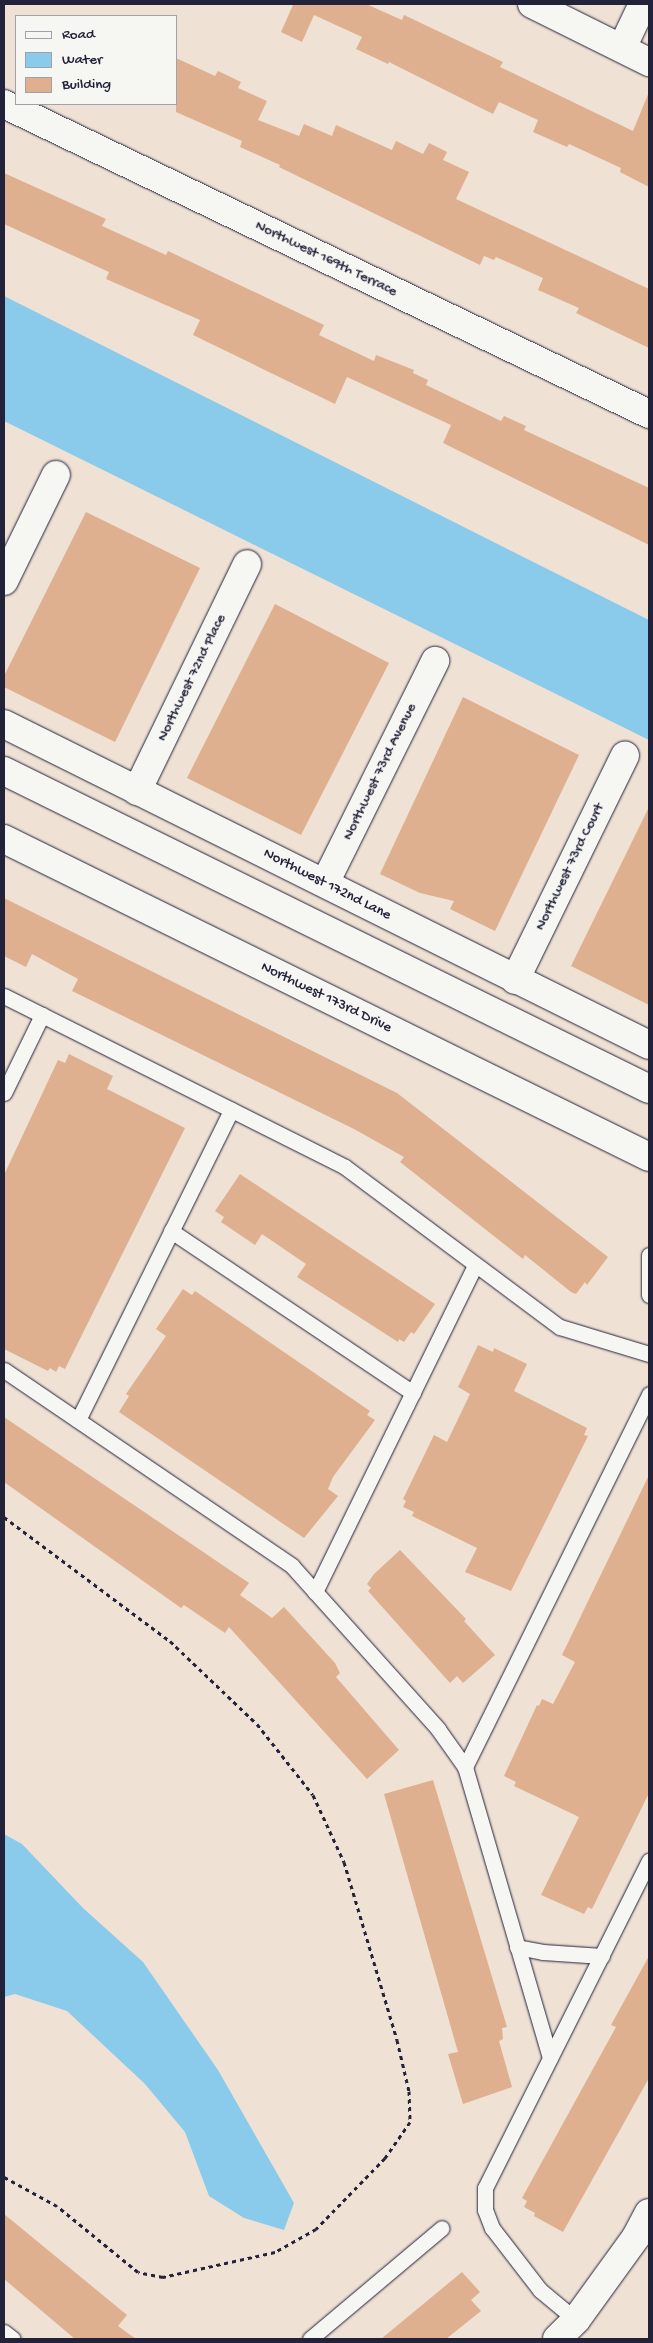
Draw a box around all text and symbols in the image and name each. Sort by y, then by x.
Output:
legend [15,15,178,105]
text: Road [62,26,95,44]
text: Water [62,51,102,69]
text: Building [62,76,111,94]
street label: Northwest 169th Terrace [252,217,400,301]
street label: Northwest 72nd Place [153,612,231,744]
street label: Northwest 73rd Avenue [339,701,421,843]
street label: Northwest 73rd Court [531,800,609,934]
street label: Northwest 172nd Lane [260,845,394,925]
street label: Northwest 173rd Drive [258,958,394,1038]

